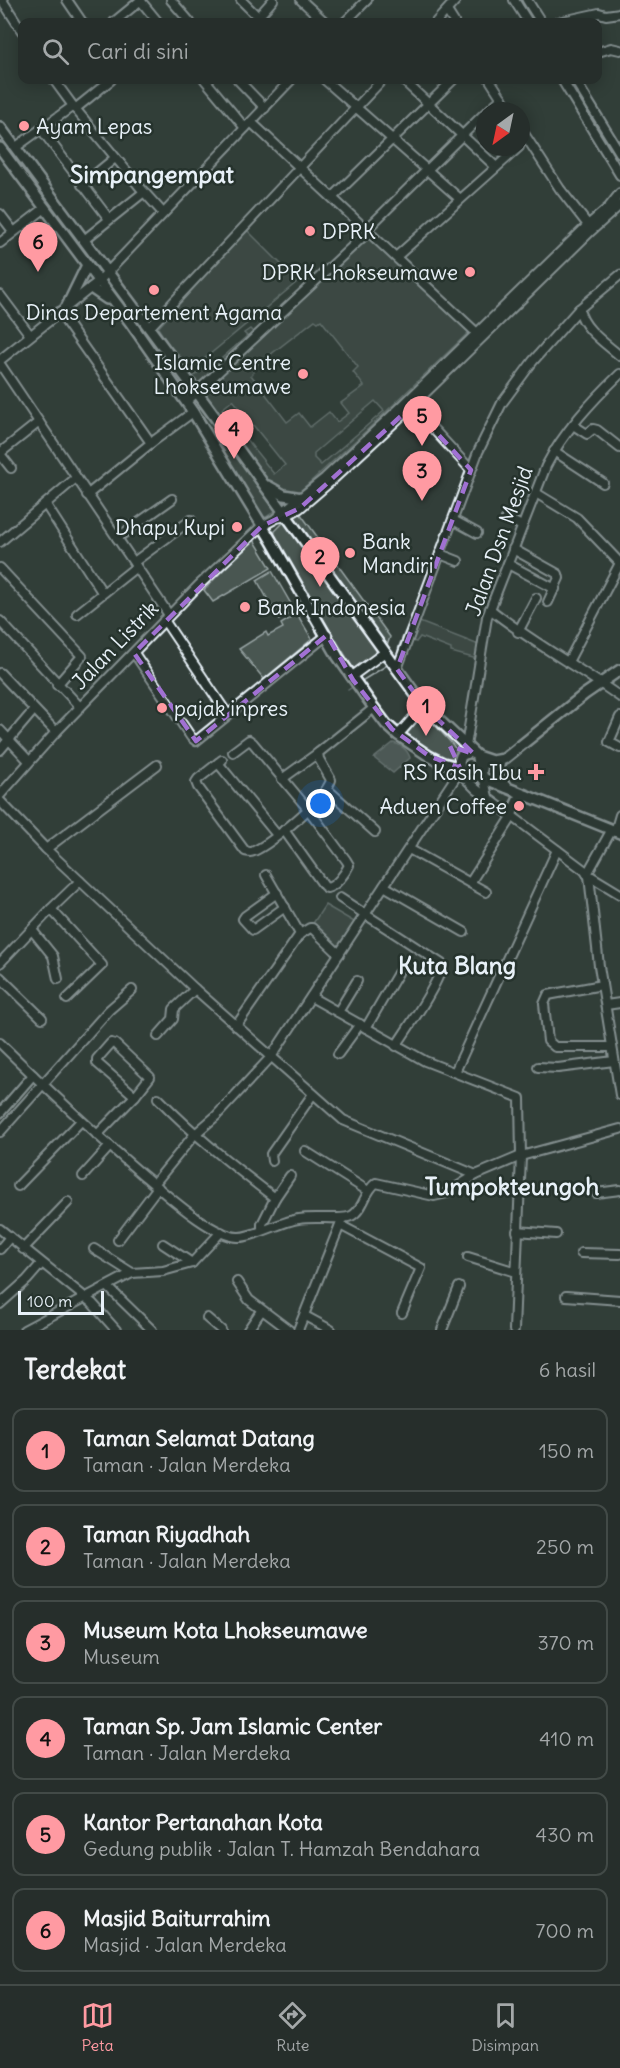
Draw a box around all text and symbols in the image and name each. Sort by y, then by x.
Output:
search box [18,18,602,84]
icon: search [39,35,72,68]
text: Cari di sini [87,37,189,65]
north arrow [476,102,530,156]
place label: Ayam Lepas [36,113,152,140]
marker: Ayam Lepas [17,119,31,133]
district label: Simpangempat [70,159,235,189]
place label: DPRK [322,218,376,245]
pin: 6 [18,222,57,272]
marker: DPRK [303,224,317,238]
place label: DPRK Lhokseumawe [262,259,458,286]
marker: DPRK Lhokseumawe [463,265,477,279]
marker: Dinas Departement Agama [147,283,161,297]
place label: Dinas Departement Agama [26,299,282,326]
place label: Islamic Centre Lhokseumawe [154,349,291,400]
marker: Islamic Centre Lhokseumawe [296,367,310,381]
pin: 5 [402,396,442,446]
pin: 4 [214,410,254,459]
pin: 3 [402,452,442,501]
street label: Jalan Dsn Mesjid [459,462,539,620]
place label: Dhapu Kupi [115,514,225,541]
marker: Dhapu Kupi [230,520,244,534]
place label: Bank Mandiri [362,528,433,579]
pin: 2 [300,538,340,587]
marker: Bank Mandiri [343,546,357,560]
place label: Bank Indonesia [257,594,406,621]
street label: Jalan Listrik [66,595,164,695]
marker: Bank Indonesia [238,600,252,614]
pin: 1 [406,686,446,736]
place label: pajak inpres [174,695,288,722]
marker: pajak inpres [155,701,169,715]
place label: RS Kasih Ibu [403,759,522,786]
marker: RS Kasih Ibu [527,763,545,781]
your location [306,789,335,818]
place label: Aduen Coffee [379,793,507,820]
marker: Aduen Coffee [512,799,526,813]
district label: Kuta Blang [398,950,516,980]
district label: Tumpokteungoh [425,1171,600,1201]
scale bar [18,1288,104,1316]
text: 100 m [27,1291,72,1311]
text: Terdekat [24,1353,126,1386]
text: 6 hasil [539,1357,596,1382]
text: Taman Selamat Datang [83,1424,315,1452]
text: 1 [42,1438,49,1463]
text: 150 m [539,1438,594,1463]
text: Taman · Jalan Merdeka [83,1452,291,1477]
text: Taman Riyadhah [83,1520,250,1548]
text: 2 [40,1534,51,1559]
text: 250 m [536,1534,594,1559]
text: Taman · Jalan Merdeka [83,1548,291,1573]
text: Museum Kota Lhokseumawe [83,1616,368,1644]
text: 3 [40,1630,51,1655]
text: 370 m [537,1630,594,1655]
text: Museum [83,1644,160,1669]
text: Taman Sp. Jam Islamic Center [83,1712,382,1740]
text: 4 [40,1726,51,1751]
text: 410 m [539,1726,594,1751]
text: Taman · Jalan Merdeka [83,1740,291,1765]
text: Kantor Pertanahan Kota [83,1808,323,1836]
text: 5 [40,1822,51,1847]
text: 430 m [536,1822,594,1847]
text: Gedung publik · Jalan T. Hamzah Bendahara [83,1836,480,1861]
text: Masjid Baiturrahim [83,1904,271,1932]
text: 6 [40,1918,51,1943]
text: 700 m [536,1918,594,1943]
text: Masjid · Jalan Merdeka [83,1932,287,1957]
tab: Peta [81,1999,114,2055]
tab: Rute [276,1999,309,2055]
tab: Disimpan [472,1999,539,2055]

